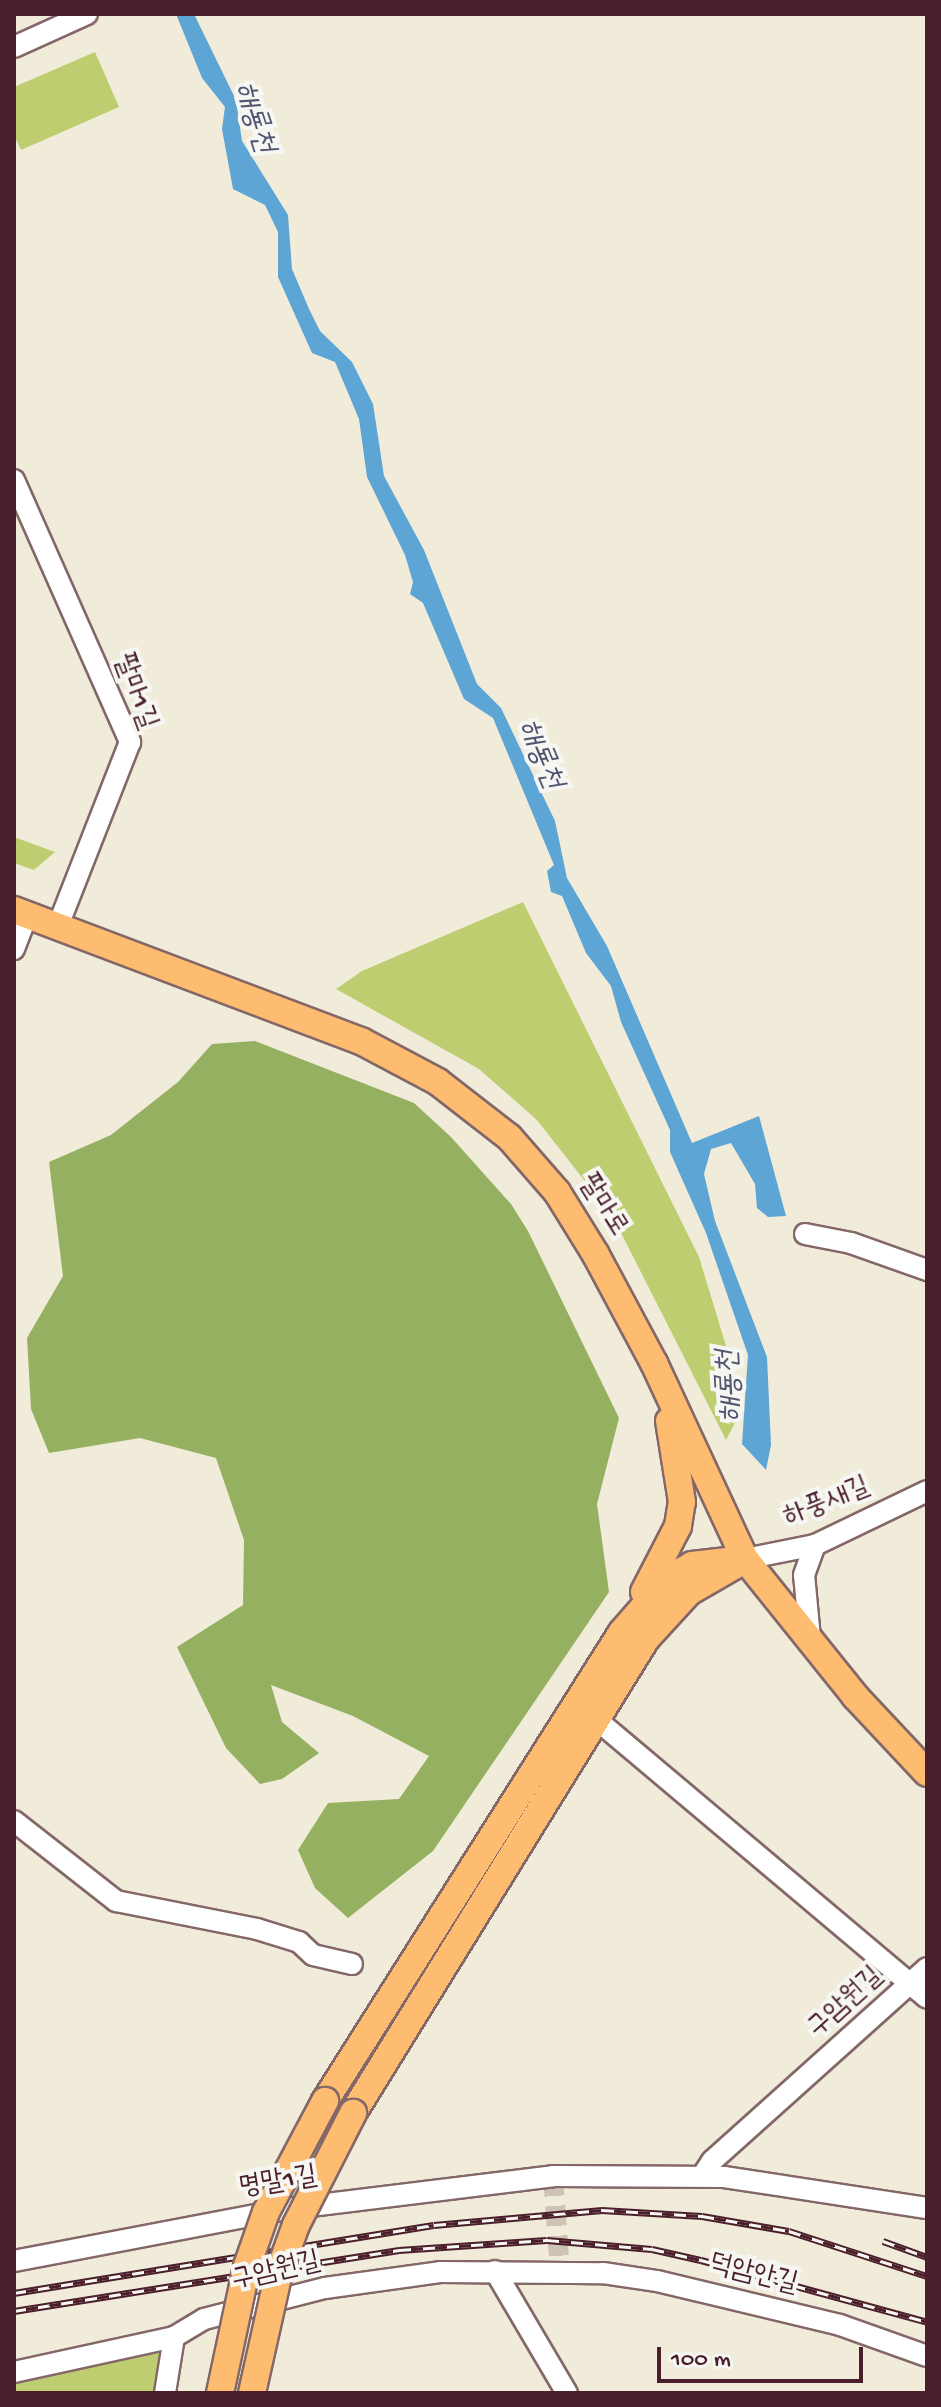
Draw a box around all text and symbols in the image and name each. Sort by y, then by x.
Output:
water label: 해룡천 [224,78,280,158]
street label: 팔마1길 [105,649,163,735]
water label: 해룡천 [507,715,569,795]
street label: 팔마로 [570,1168,634,1244]
water label: 해룡천 [712,1349,752,1423]
street label: 하풍새길 [779,1471,875,1535]
street label: 구암원길 [801,1960,891,2046]
street label: 명말1길 [236,2160,320,2206]
street label: 구암원길 [228,2245,324,2299]
street label: 덕암안길 [705,2248,801,2302]
scale bar [661,2331,867,2381]
text: 100 m [671,2346,731,2375]

